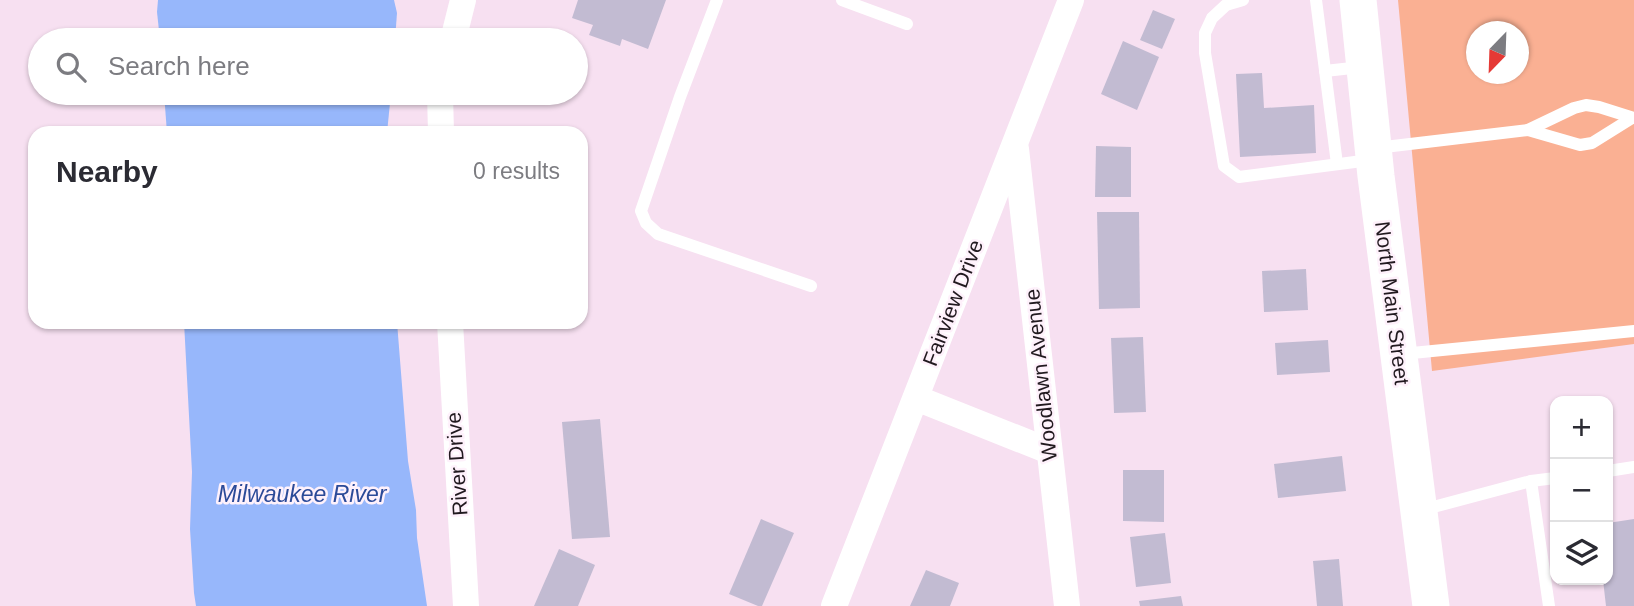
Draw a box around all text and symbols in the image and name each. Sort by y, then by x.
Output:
north arrow [1466,21,1529,84]
search box [28,28,588,105]
icon: search [52,48,90,86]
text: Search here [108,51,250,81]
text: Nearby [56,155,158,188]
text: 0 results [473,158,560,184]
street label: North Main Street [1371,220,1414,386]
street label: Fairview Drive [918,237,987,369]
street label: Woodlawn Avenue [1020,288,1061,462]
map controls [1550,396,1613,585]
button: + [1550,396,1613,459]
street label: River Drive [441,411,472,517]
button: − [1550,459,1613,522]
water label: Milwaukee River [218,481,388,507]
button: layers [1550,522,1613,585]

